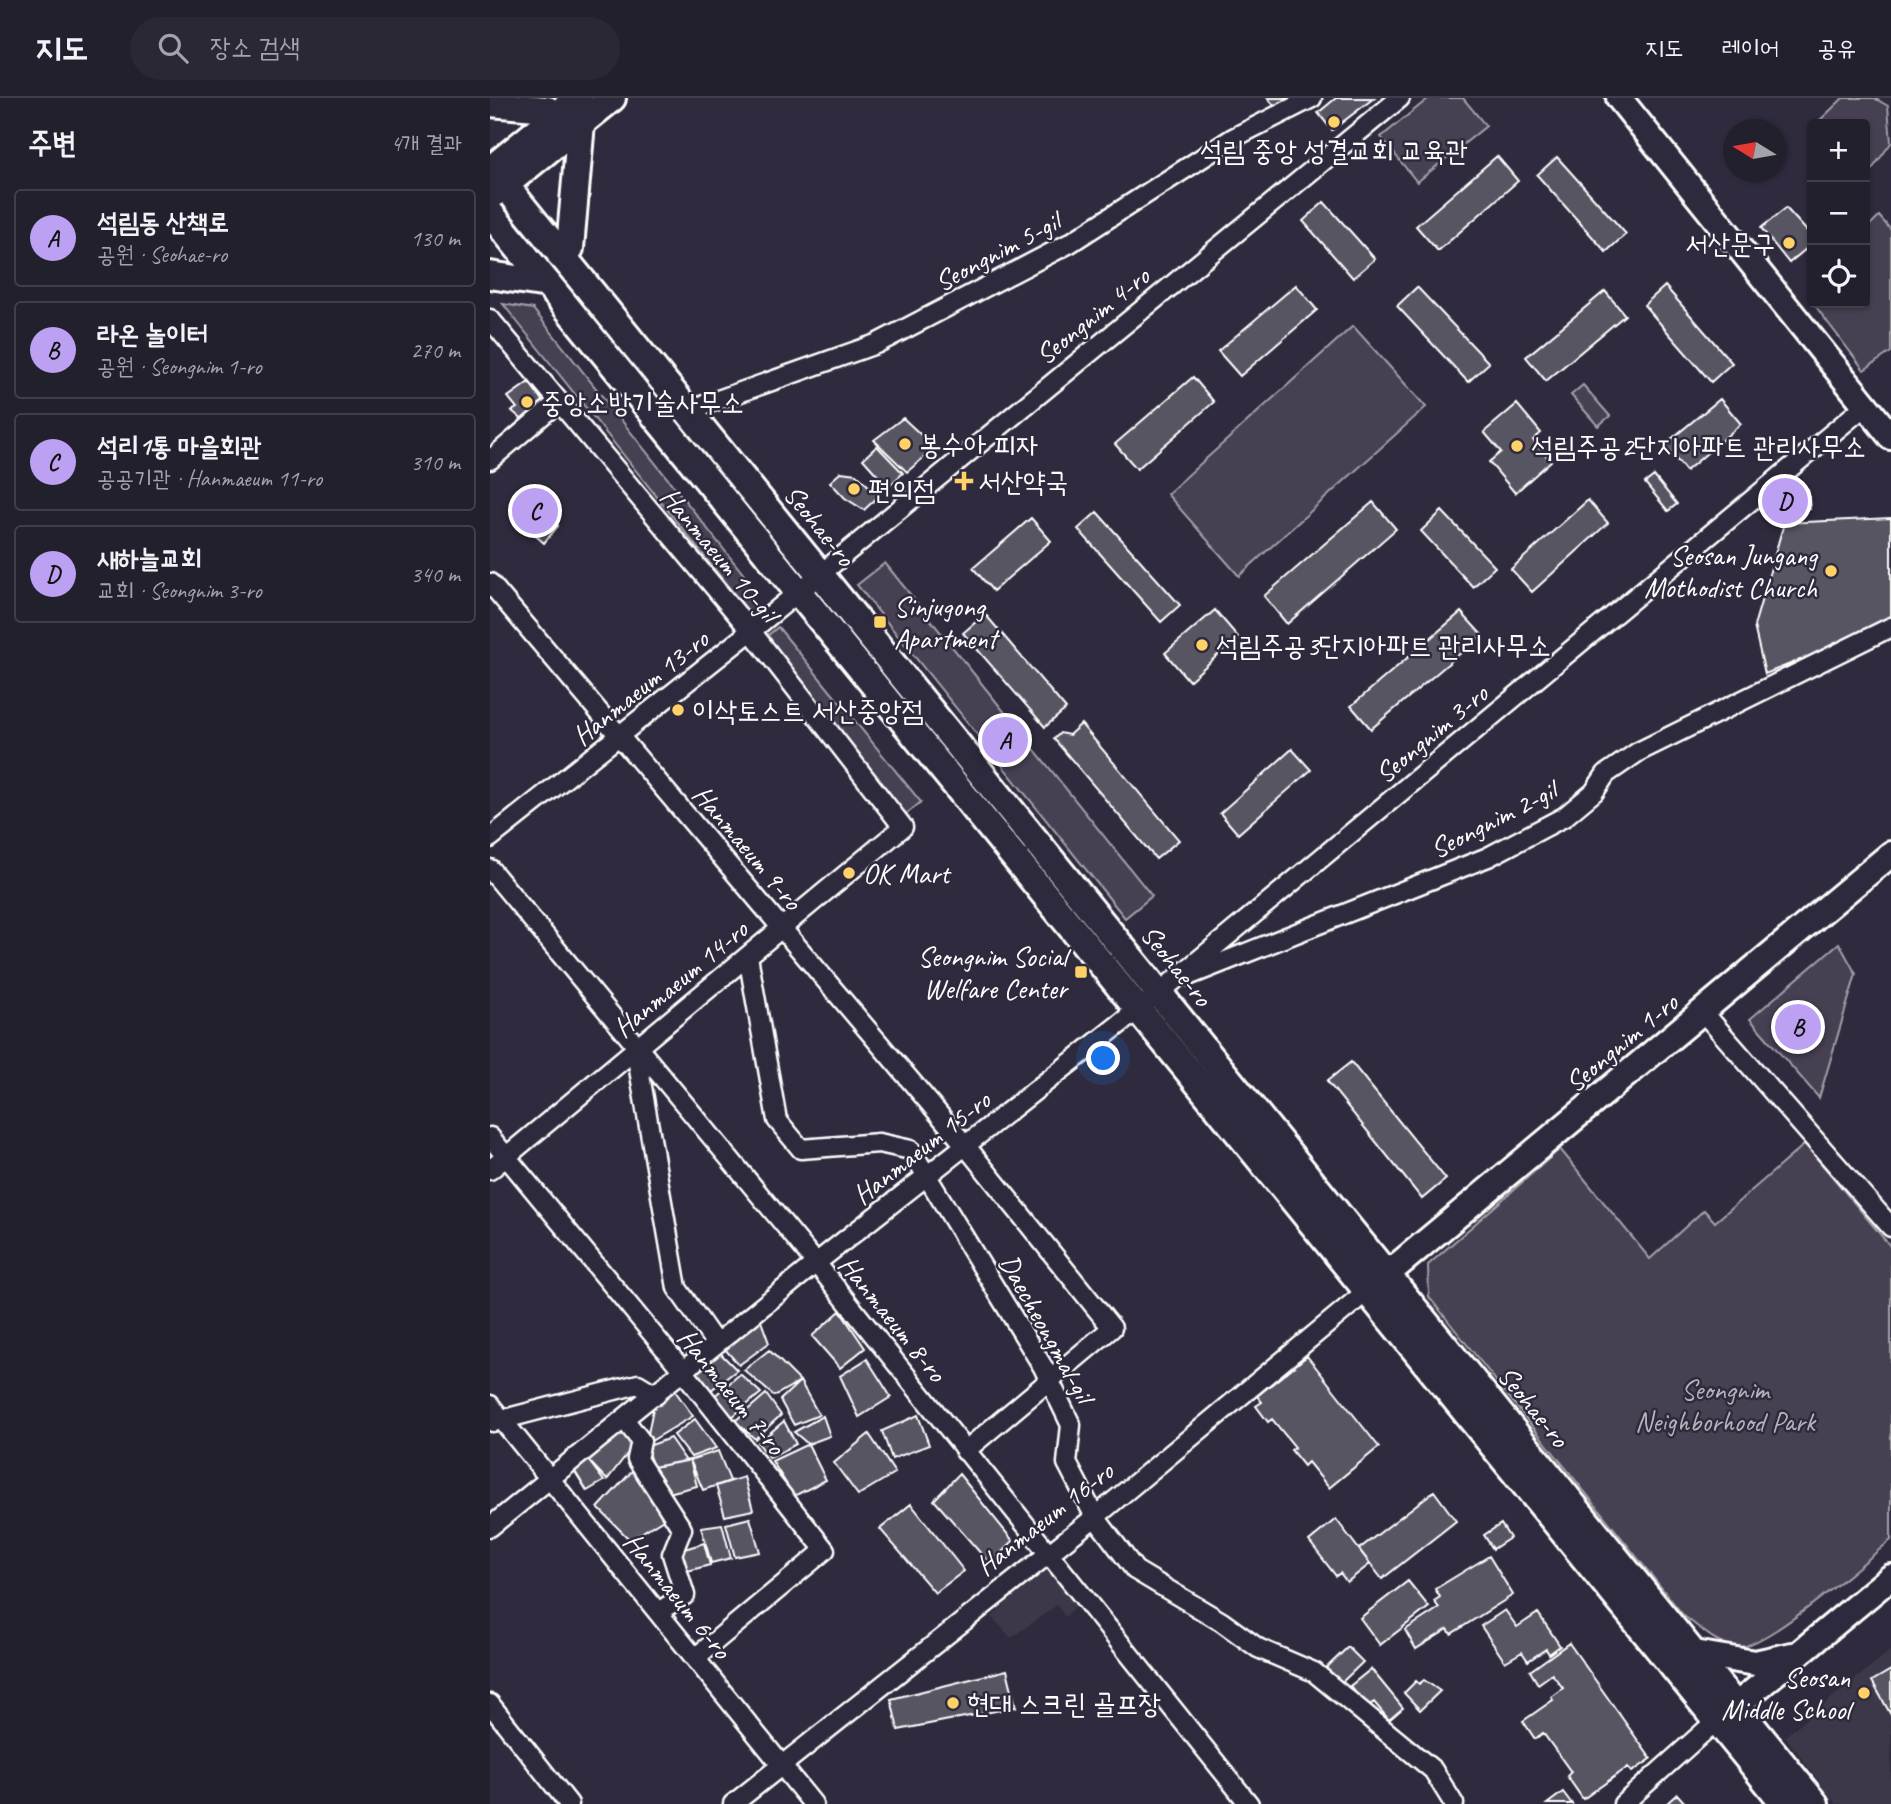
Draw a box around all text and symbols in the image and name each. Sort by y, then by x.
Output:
search box [130,17,620,80]
text: 지도 [35,27,88,69]
icon: search [154,29,192,67]
text: 장소 검색 [210,31,300,64]
text: 지도 [1645,33,1683,63]
text: 레이어 [1721,33,1779,63]
text: 공유 [1817,33,1856,63]
marker: 석림 중앙 성결교회 교육관 [1326,114,1342,130]
north arrow [1723,119,1786,182]
map controls [1807,119,1870,308]
button: + [1807,119,1870,182]
text: 주변 [28,124,76,162]
text: 4개 결과 [391,129,462,158]
place label: 석림 중앙 성결교회 교육관 [1200,133,1468,168]
button: − [1807,182,1870,245]
street label: Seongnim 5-gil [929,201,1070,299]
text: 석림동 산책로 [97,206,229,239]
text: A [47,224,59,253]
text: 130 m [411,224,460,253]
place label: 서산문구 [1685,226,1775,261]
marker: 서산문구 [1781,235,1797,251]
text: 공원 · Seohae-ro [97,240,227,269]
button: locate [1807,245,1870,308]
street label: Seongnim 4-ro [1028,257,1158,372]
text: 라온 놀이터 [97,318,208,351]
text: B [47,336,59,365]
text: 270 m [411,336,460,365]
text: 공원 · Seongnim 1-ro [97,352,262,381]
place label: 중앙소방기술사무소 [541,385,744,420]
marker: 중앙소방기술사무소 [519,394,535,410]
place label: 봉수아 피자 [919,427,1038,462]
place label: 석림주공2단지아파트 관리사무소 [1531,429,1866,464]
text: 석리1통 마을회관 [97,430,261,463]
marker: 봉수아 피자 [897,436,913,452]
marker: 석림주공2단지아파트 관리사무소 [1509,438,1525,454]
text: C [48,448,58,477]
text: 310 m [411,448,460,477]
text: 공공기관 · Hanmaeum 11-ro [97,464,322,493]
place label: 서산약국 [978,464,1068,499]
place label: 편의점 [868,472,936,507]
marker: 서산약국 [956,473,972,489]
pin: D [1762,475,1808,527]
street label: Seohae-ro [776,478,864,575]
street label: Hanmaeum 10-gil [653,480,790,633]
marker: 편의점 [846,481,862,497]
pin: C [512,485,558,537]
place label: Seosan Jungang Mothodist Church [1644,538,1819,605]
text: 새하늘교회 [97,542,202,575]
text: D [46,560,60,589]
text: 340 m [411,560,460,589]
marker: Seosan Jungang Mothodist Church [1823,563,1839,579]
text: 교회 · Seongnim 3-ro [97,576,262,605]
place label: Sinjugong Apartment [894,589,1001,656]
marker: Sinjugong Apartment [872,614,888,630]
street label: Hanmaeum 13-ro [565,620,717,753]
place label: 석림주공3단지아파트 관리사무소 [1216,628,1551,663]
marker: 석림주공3단지아파트 관리사무소 [1194,637,1210,653]
street label: Seongnim 3-ro [1368,675,1496,791]
place label: 이삭토스트 서산중앙점 [692,693,924,728]
marker: 이삭토스트 서산중앙점 [670,702,686,718]
pin: A [982,714,1028,766]
street label: Seongnim 2-gil [1424,770,1567,866]
street label: Hanmaeum 9-ro [685,778,811,919]
place label: OK Mart [863,856,952,891]
marker: OK Mart [841,865,857,881]
street label: Hanmaeum 14-ro [606,911,756,1045]
street label: Seohae-ro [1133,918,1221,1015]
place label: Seongnim Social Welfare Center [918,939,1072,1006]
marker: Seongnim Social Welfare Center [1073,964,1089,980]
street label: Seongnim 1-ro [1558,984,1686,1100]
pin: B [1775,1001,1821,1053]
your location [1086,1041,1120,1075]
street label: Hanmaeum 15-ro [845,1081,999,1212]
street label: Hanmaeum 8-ro [831,1248,956,1390]
street label: Daecheongmal-gil [991,1248,1104,1413]
street label: Hanmaeum 7-ro [670,1321,795,1463]
street label: Seohae-ro [1490,1359,1578,1456]
park label: Seongnim Neighborhood Park [1635,1372,1817,1439]
street label: Hanmaeum 16-ro [968,1452,1122,1583]
street label: Hanmaeum 6-ro [616,1525,741,1667]
place label: Seosan Middle School [1722,1660,1855,1727]
marker: Seosan Middle School [1856,1685,1872,1701]
place label: 현대 스크린 골프장 [967,1686,1161,1721]
marker: 현대 스크린 골프장 [945,1695,961,1711]

